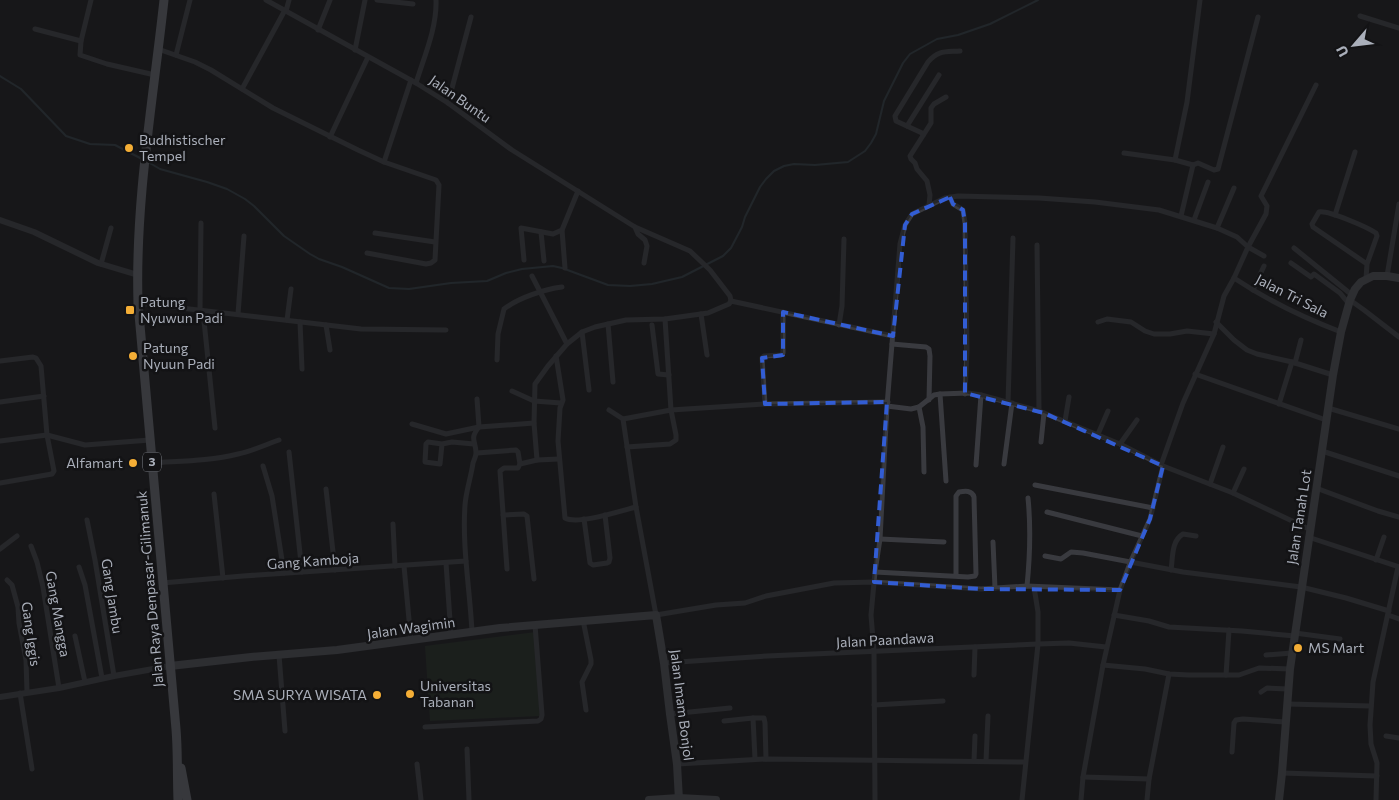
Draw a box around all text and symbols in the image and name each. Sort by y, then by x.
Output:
north arrow [1329,20,1379,70]
text: U [1332,43,1352,60]
street label: Jalan Buntu [426,71,494,126]
place label: Budhistischer Tempel [139,131,226,164]
marker: Budhistischer Tempel [123,142,135,154]
street label: Jalan Tri Sala [1253,270,1331,321]
place label: Patung Nyuwun Padi [140,293,223,326]
marker: Patung Nyuwun Padi [124,304,136,316]
place label: Patung Nyuun Padi [143,339,215,372]
marker: Patung Nyuun Padi [127,350,139,362]
road number: 3 [143,452,161,472]
place label: Alfamart [66,454,123,471]
marker: Alfamart [127,457,139,469]
street label: Jalan Tanah Lot [1283,468,1314,566]
street label: Jalan Raya Denpasar-Gilimanuk [132,490,167,688]
street label: Gang Kamboja [266,549,360,572]
street label: Gang Jambu [98,557,127,635]
street label: Gang Mangga [43,570,74,658]
street label: Gang Iggis [19,601,44,667]
street label: Jalan Wagimin [366,613,456,642]
street label: Jalan Paandawa [836,628,934,651]
place label: MS Mart [1308,639,1364,656]
marker: MS Mart [1292,642,1304,654]
street label: Jalan Imam Bonjol [667,648,698,762]
place label: Universitas Tabanan [420,677,491,710]
place label: SMA SURYA WISATA [233,686,367,703]
marker: Universitas Tabanan [404,688,416,700]
marker: SMA SURYA WISATA [371,689,383,701]

